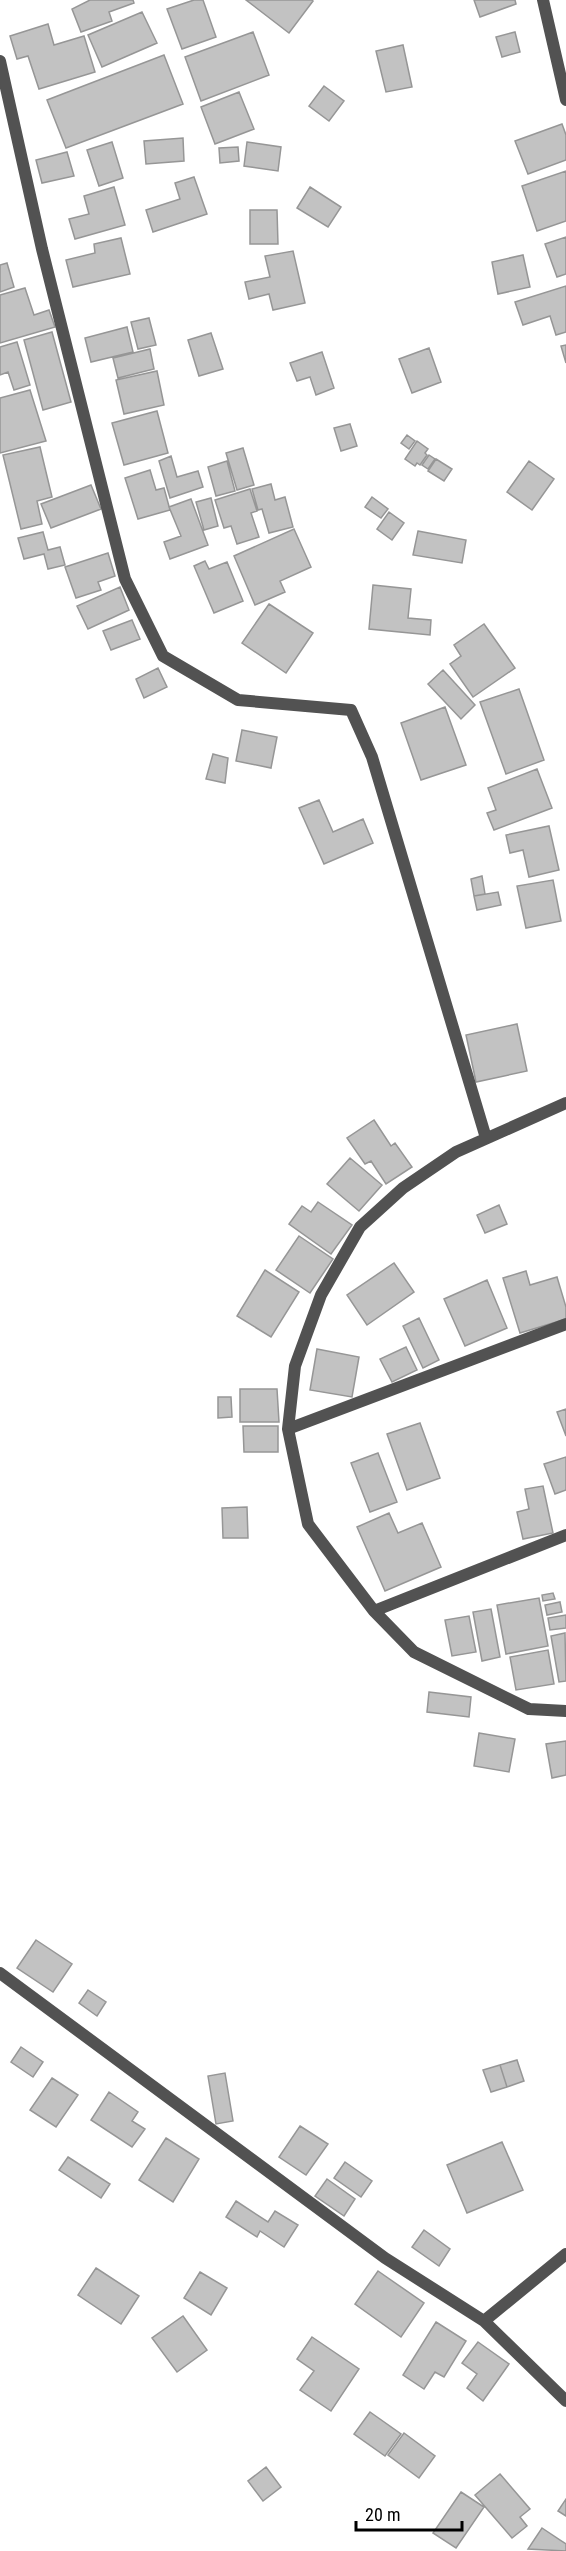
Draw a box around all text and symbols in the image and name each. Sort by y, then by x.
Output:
scale bar [356,2494,462,2532]
text: 20 m [365,2504,400,2525]

